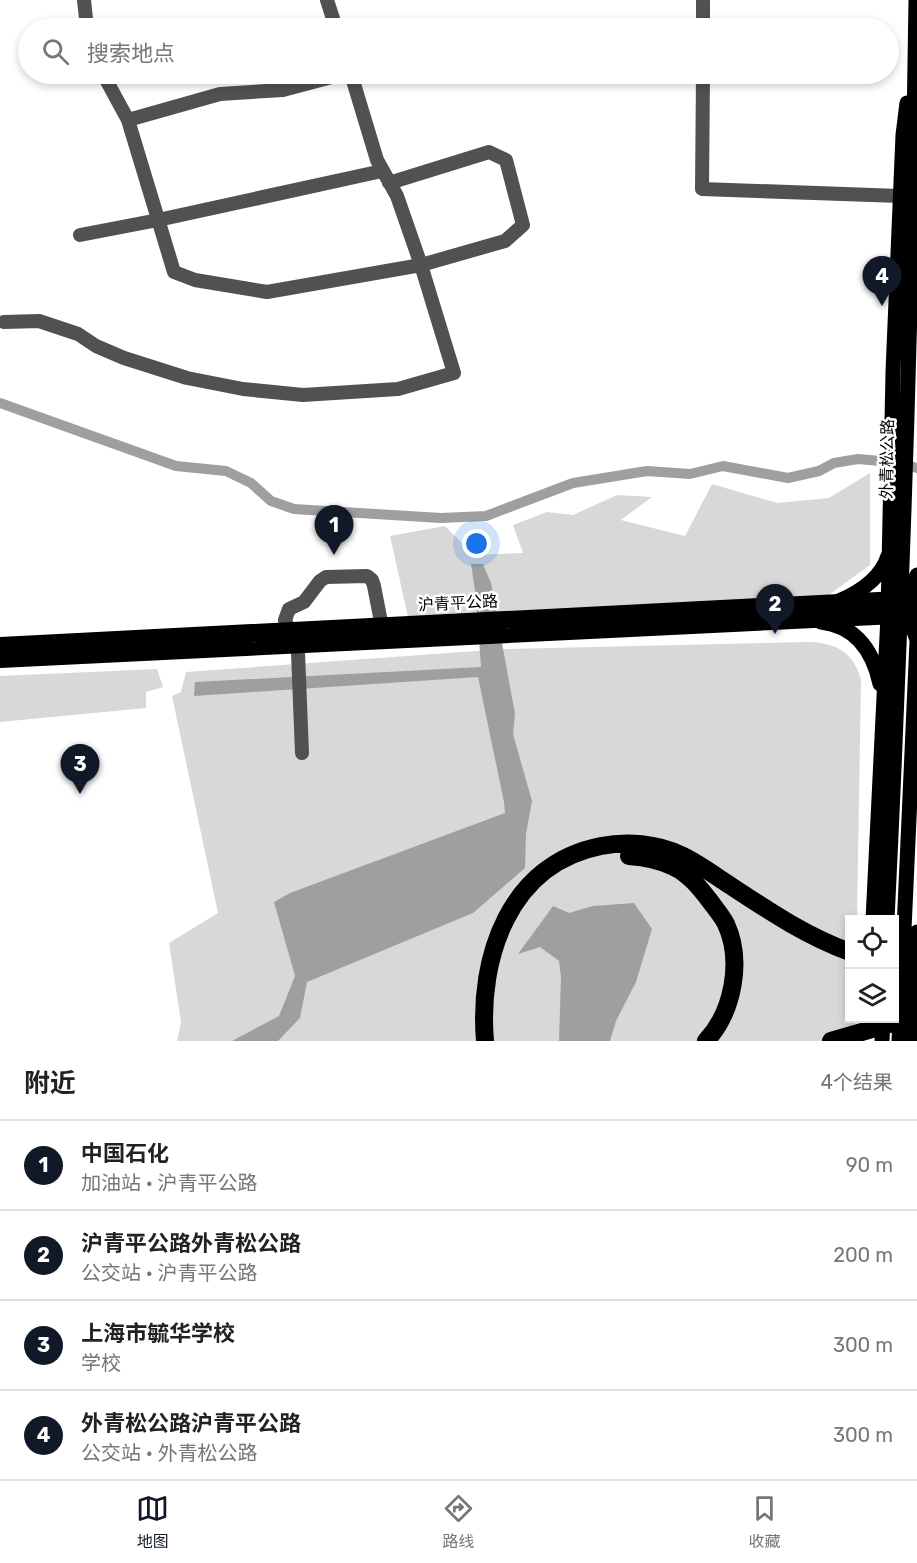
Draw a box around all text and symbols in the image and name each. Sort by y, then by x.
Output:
search box [18,18,899,84]
icon: search [39,35,72,68]
text: 搜索地点 [87,40,175,67]
pin: 4 [862,256,902,306]
street label: 外青松公路 [877,419,897,499]
pin: 1 [314,506,354,555]
your location [462,529,491,558]
pin: 2 [756,584,794,634]
street label: 沪青平公路 [418,591,498,615]
pin: 3 [60,744,100,794]
map controls [845,915,899,1023]
button: locate [845,915,899,969]
button: layers [845,969,899,1023]
text: 附近 [24,1068,76,1099]
text: 4个结果 [821,1070,893,1094]
text: 中国石化 [81,1140,169,1167]
text: 1 [39,1153,48,1177]
text: 90 m [846,1153,893,1177]
text: 加油站 · 沪青平公路 [81,1171,257,1195]
text: 沪青平公路外青松公路 [81,1230,301,1257]
text: 2 [37,1243,50,1267]
text: 200 m [833,1243,893,1267]
text: 公交站 · 沪青平公路 [81,1261,257,1285]
text: 上海市毓华学校 [81,1320,235,1347]
text: 3 [37,1333,50,1357]
text: 300 m [833,1333,893,1357]
text: 学校 [81,1351,121,1375]
text: 外青松公路沪青平公路 [81,1410,301,1437]
text: 4 [37,1423,50,1447]
text: 300 m [833,1423,893,1447]
text: 公交站 · 外青松公路 [81,1441,257,1465]
tab: 地图 [136,1492,169,1552]
tab: 路线 [442,1492,475,1552]
tab: 收藏 [748,1492,781,1552]

